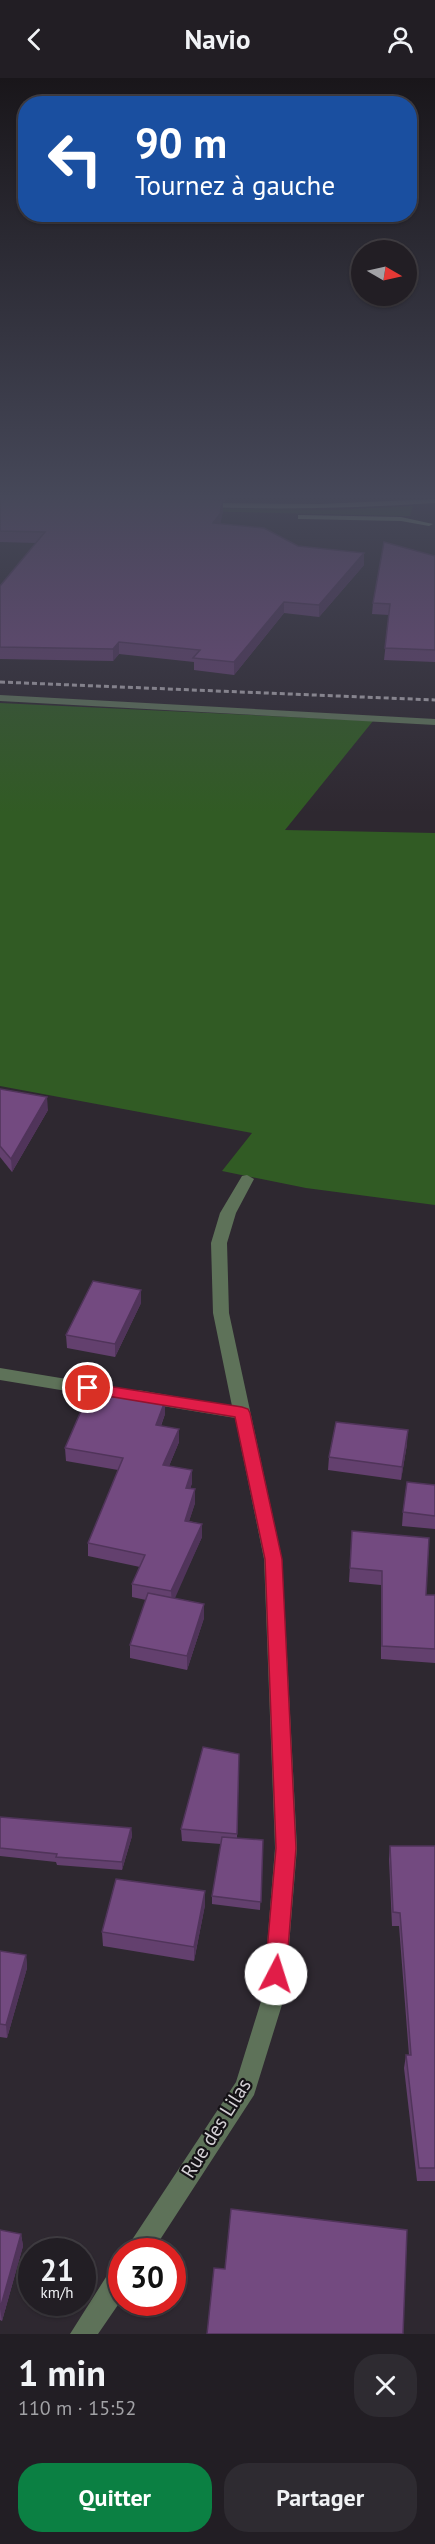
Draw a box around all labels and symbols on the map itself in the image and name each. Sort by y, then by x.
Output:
north arrow [351,240,417,306]
pin [62,1362,113,1413]
position arrow [244,1942,308,2006]
street label: Rue des Lilas [175,2073,257,2183]
speed limit sign: 30 [108,2238,186,2316]

